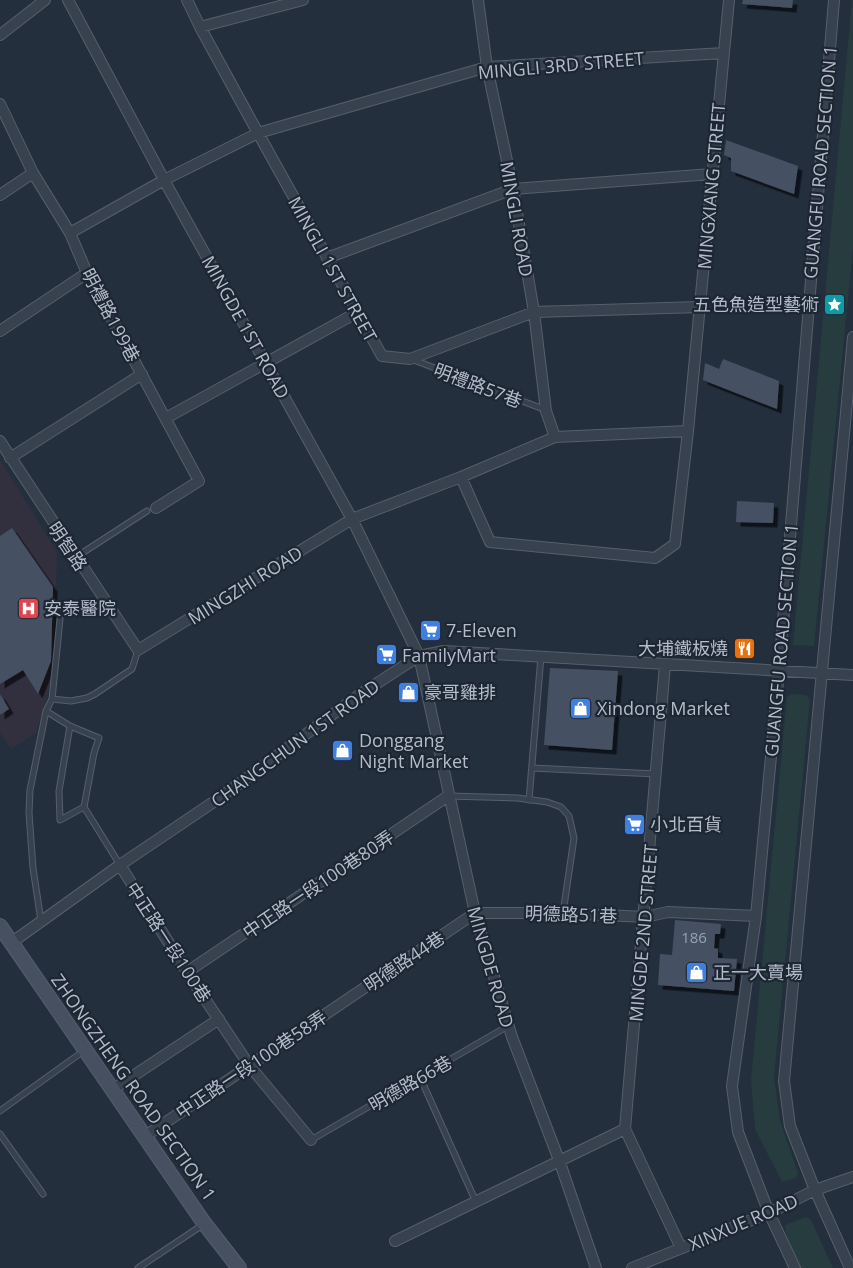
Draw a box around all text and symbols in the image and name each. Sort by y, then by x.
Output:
street label: GUANGFU ROAD SECTION 1 [798,44,842,280]
street label: MINGLI 3RD STREET [477,46,645,84]
street label: MINGXIANG STREET [692,102,730,270]
street label: MINGLI ROAD [495,160,539,278]
street label: MINGLI 1ST STREET [283,192,383,346]
street label: MINGDE 1ST ROAD [197,251,295,403]
street label: 明禮路199巷 [76,264,146,366]
place label: 五色魚造型藝術 [693,292,819,316]
place icon: 五色魚造型藝術 [823,292,847,316]
street label: 明禮路57巷 [430,357,526,413]
street label: 明智路 [43,517,93,575]
street label: GUANGFU ROAD SECTION 1 [759,522,803,758]
street label: MINGZHI ROAD [183,540,307,630]
hospital icon: 安泰醫院 [16,596,40,620]
place label: 安泰醫院 [44,596,116,620]
supermarket icon: 7-Eleven [418,618,442,642]
place label: 7-Eleven [446,618,517,642]
place label: 大埔鐵板燒 [638,636,728,660]
restaurant icon: 大埔鐵板燒 [732,636,756,660]
supermarket icon: FamilyMart [374,643,398,667]
place label: FamilyMart [402,643,496,667]
street label: CHANGCHUN 1ST ROAD [206,674,384,812]
shop icon: 豪哥雞排 [396,680,420,704]
place label: 豪哥雞排 [424,680,496,704]
shop icon: Xindong Market [569,696,593,720]
place label: Xindong Market [597,696,730,720]
place label: Donggang Night Market [359,728,469,773]
shop icon: Donggang Night Market [331,738,355,762]
supermarket icon: 小北百貨 [622,812,646,836]
place label: 小北百貨 [650,812,722,836]
street label: 中正路一段100巷80弄 [238,824,398,944]
street label: MINGDE 2ND STREET [623,843,663,1023]
street label: 中正路一段100巷 [121,877,217,1007]
street label: 明德路51巷 [524,900,618,928]
street label: MINGDE ROAD [462,904,520,1030]
street label: 明德路44巷 [359,925,449,997]
house number: 186 [681,927,707,947]
shop icon: 正一大賣場 [685,960,709,984]
place label: 正一大賣場 [713,960,803,984]
street label: ZHONGZHENG ROAD SECTION 1 [46,969,222,1205]
street label: 中正路一段100巷58弄 [171,1004,331,1124]
street label: 明德路66巷 [364,1049,456,1117]
street label: XINXUE ROAD [685,1188,801,1256]

